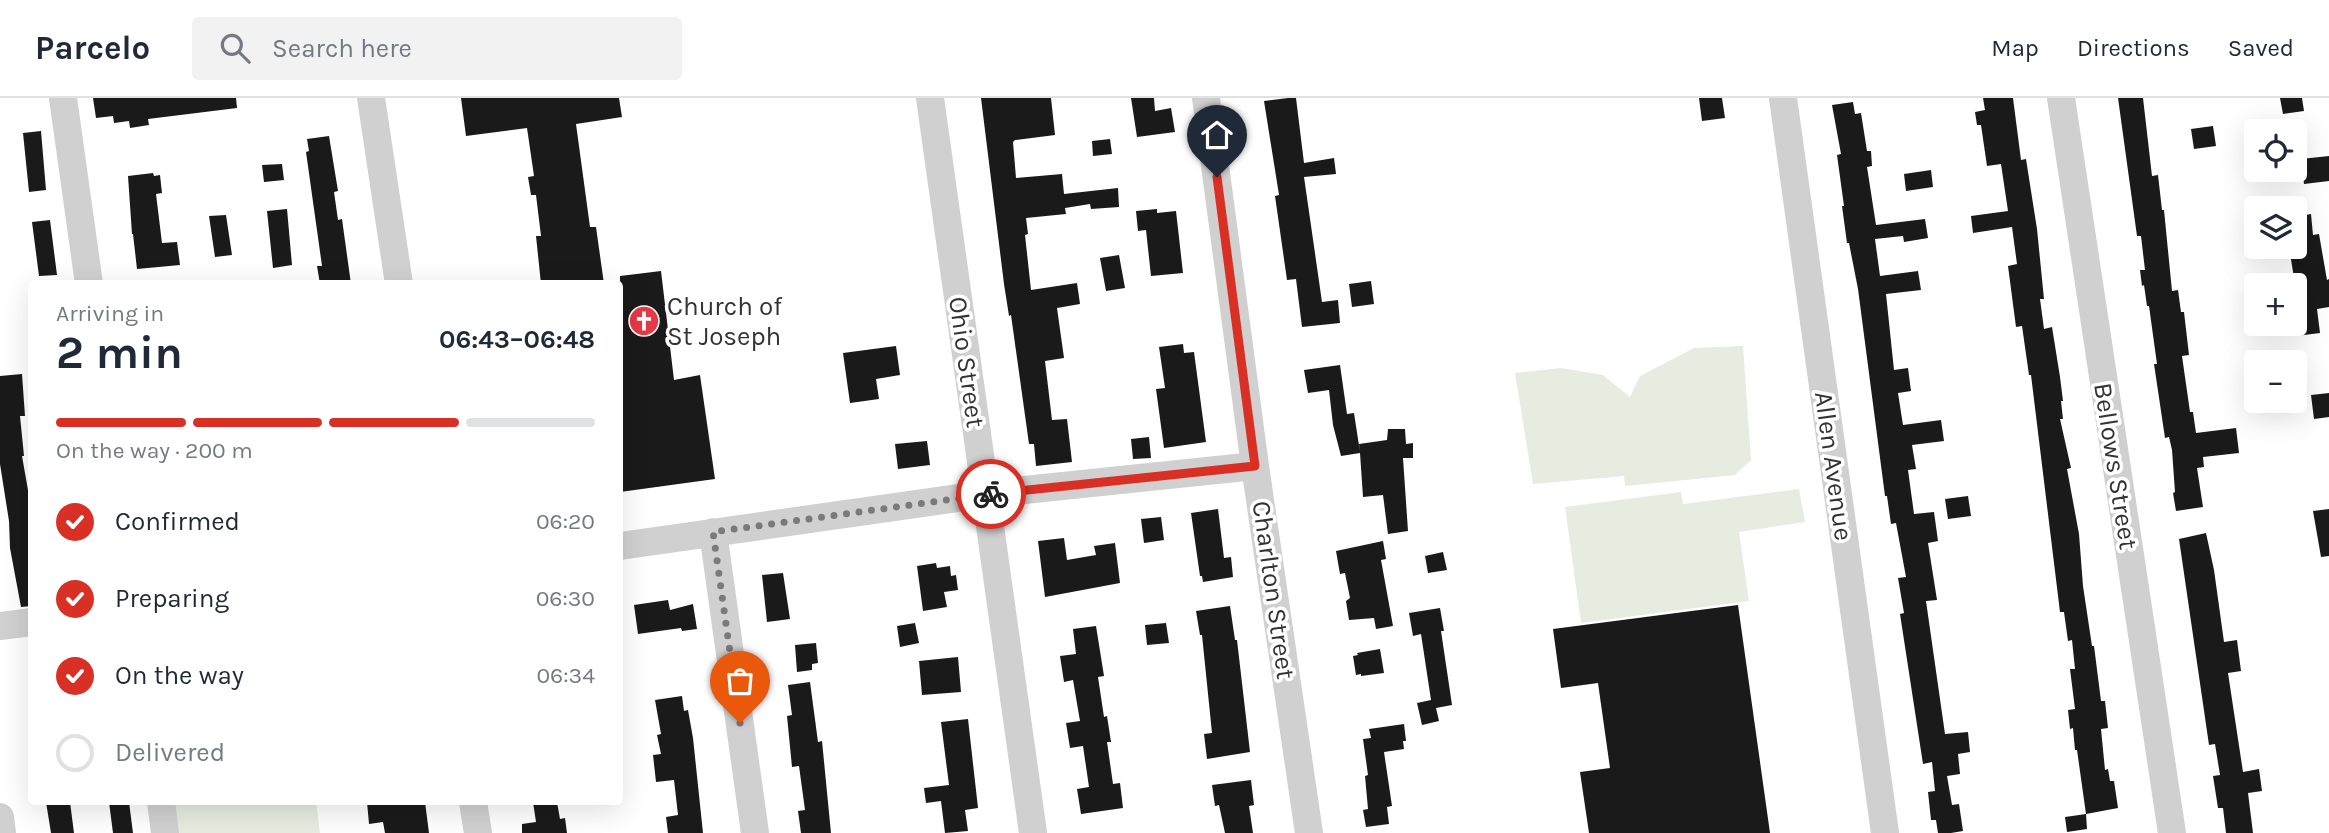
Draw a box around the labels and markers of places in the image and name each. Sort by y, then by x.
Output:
pin [1187,105,1247,177]
place label: Church of St Joseph [667,291,783,352]
church icon: Church of St Joseph [627,304,661,338]
pin [710,651,770,723]

